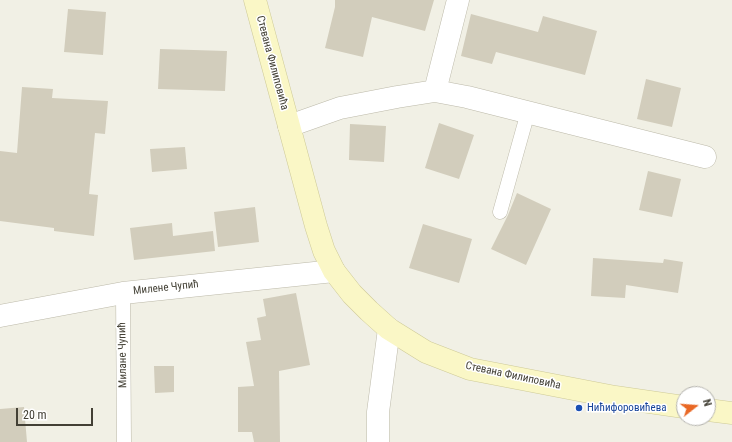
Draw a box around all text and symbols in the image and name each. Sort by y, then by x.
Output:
street label: Стевана Филиповића [253,14,291,112]
street label: Милене Чупић [133,278,199,298]
street label: Милане Чупић [116,322,130,388]
street label: Стевана Филиповића [464,359,562,393]
north arrow [676,386,716,426]
text: N [700,398,714,408]
scale bar [18,400,95,426]
place label: Нићифоровићева [587,401,666,415]
marker: Нићифоровићева [574,403,584,413]
text: 20 m [23,408,47,422]

